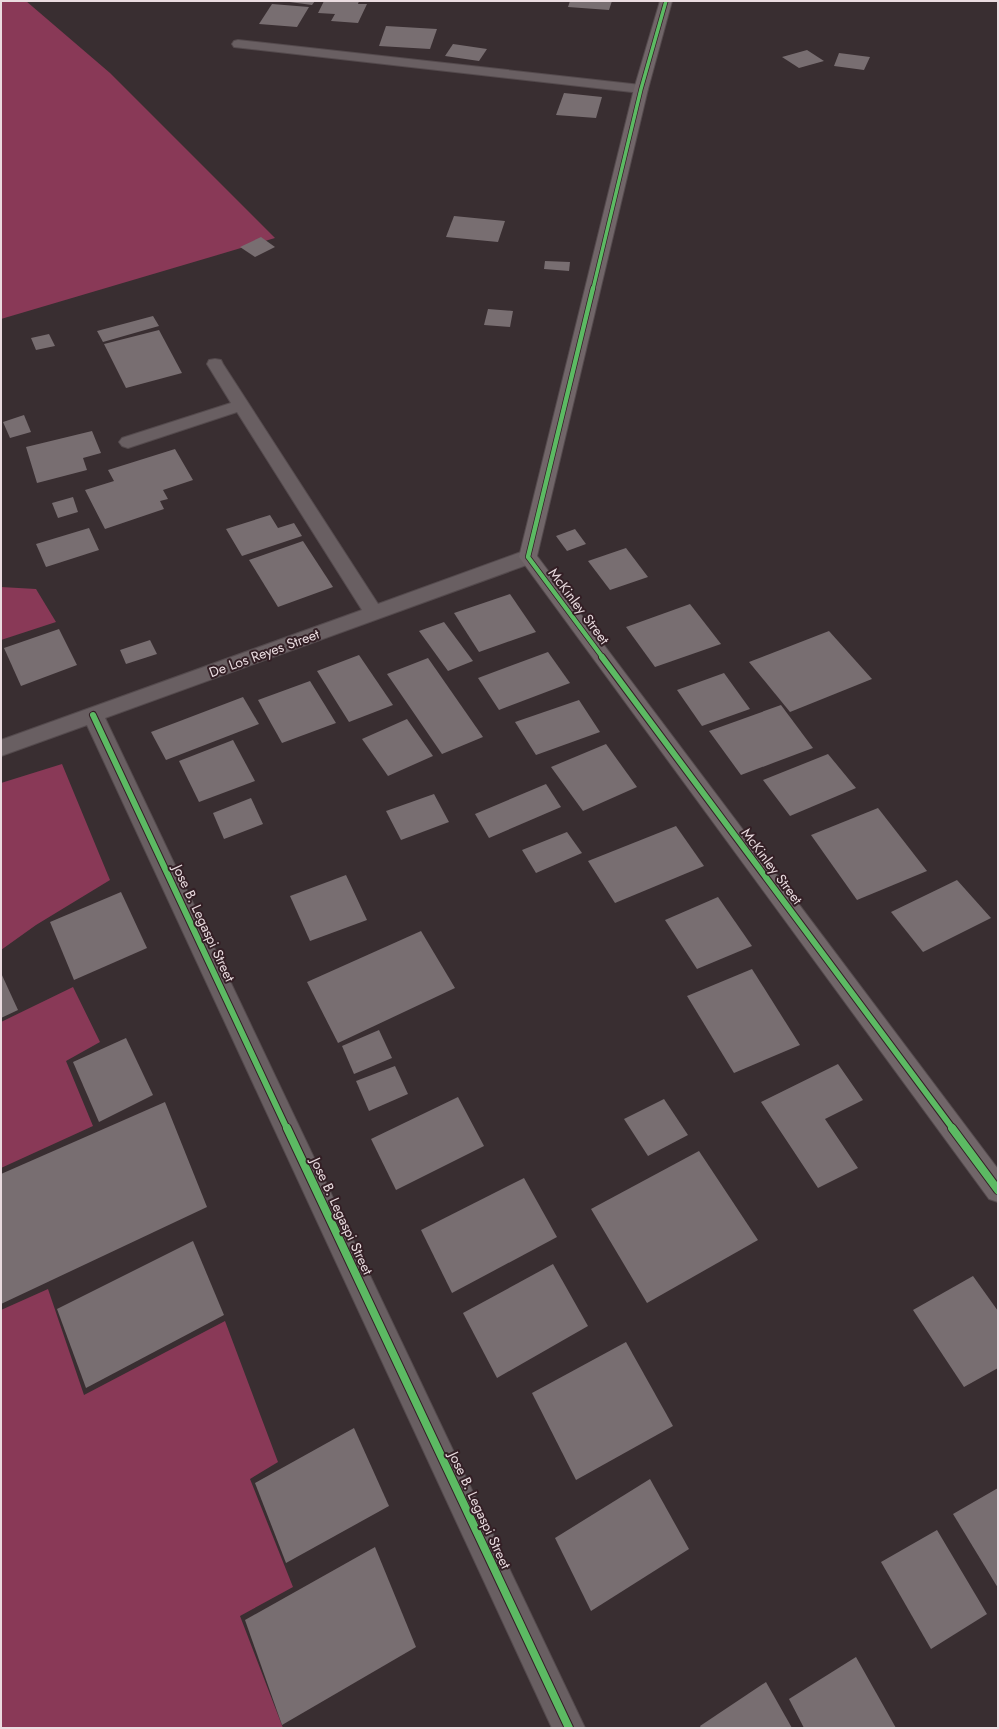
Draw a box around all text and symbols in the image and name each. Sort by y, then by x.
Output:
street label: McKinley Street [544,564,615,649]
street label: De Los Reyes Street [206,624,323,682]
street label: McKinley Street [737,824,808,909]
street label: Jose B. Legaspi Street [167,859,240,985]
street label: Jose B. Legaspi Street [305,1152,378,1278]
street label: Jose B. Legaspi Street [443,1446,516,1572]

